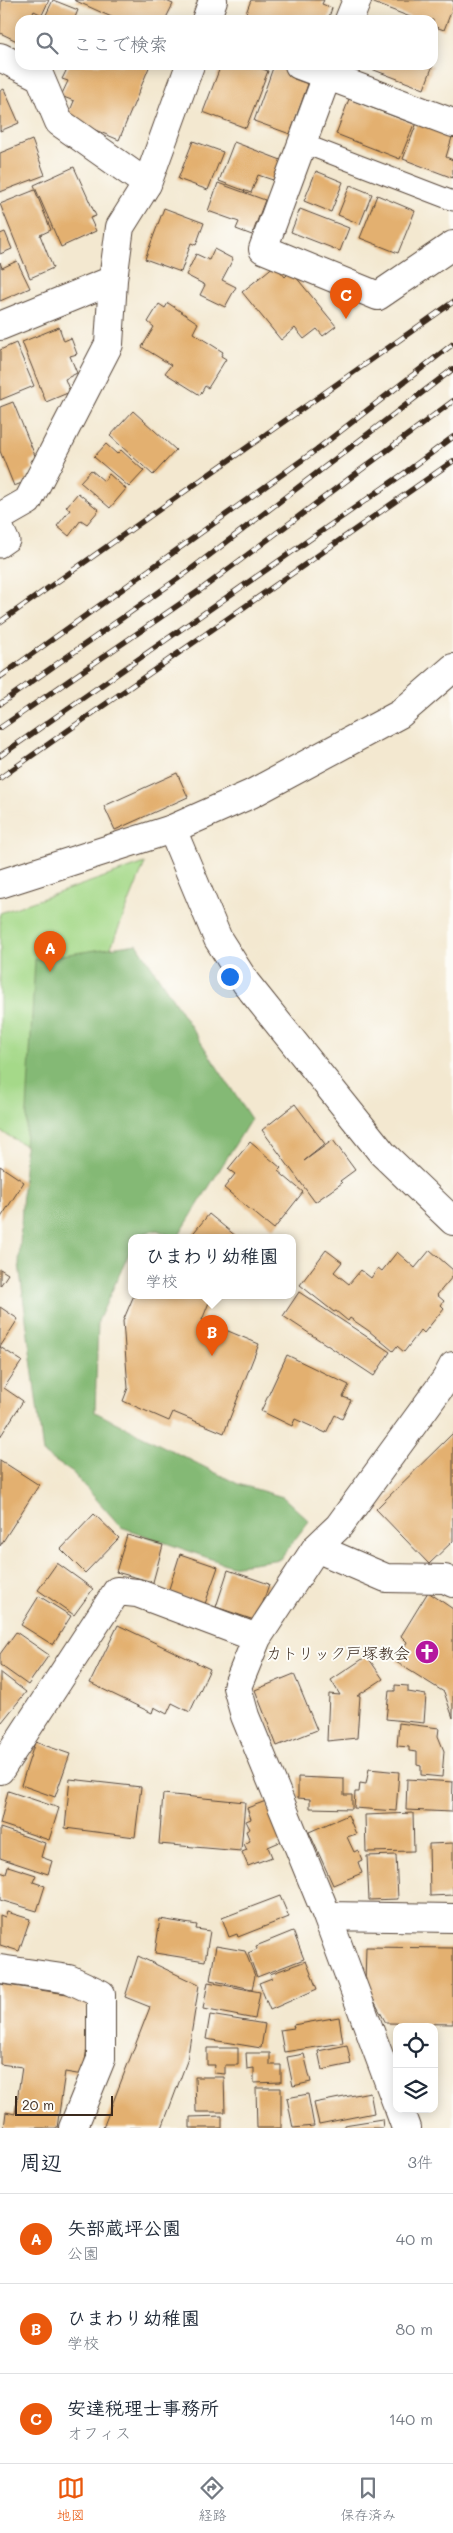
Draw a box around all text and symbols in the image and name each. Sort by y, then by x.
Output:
search box [15,15,438,70]
icon: search [33,29,61,57]
text: ここで検索 [73,31,168,56]
pin: C [330,278,362,319]
pin: A [34,931,66,972]
your location [217,964,243,990]
popup [128,1234,296,1299]
text: ひまわり幼稚園 [145,1243,279,1268]
text: 学校 [145,1270,178,1291]
pin: B [196,1315,228,1356]
church icon: カトリック戸塚教会 [414,1639,440,1665]
place label: カトリック戸塚教会 [266,1642,410,1663]
map controls [393,2023,438,2113]
button: locate [393,2023,438,2068]
button: layers [393,2068,438,2113]
scale bar [15,2093,112,2116]
text: 20 m [22,2095,54,2114]
text: 周辺 [20,2148,62,2175]
text: 3件 [408,2151,433,2172]
text: 矢部蔵坪公園 [67,2215,181,2240]
text: A [30,2228,42,2249]
text: 40 m [396,2228,433,2249]
text: 公園 [67,2242,99,2263]
text: ひまわり幼稚園 [67,2305,200,2330]
text: B [31,2318,41,2339]
text: 80 m [396,2318,433,2339]
text: 学校 [67,2332,99,2353]
text: 安達税理士事務所 [67,2395,219,2420]
text: C [30,2408,42,2429]
text: 140 m [389,2408,433,2429]
text: オフィス [67,2422,131,2443]
tab: 地図 [57,2474,85,2524]
tab: 経路 [198,2474,226,2524]
tab: 保存済み [340,2474,396,2524]

